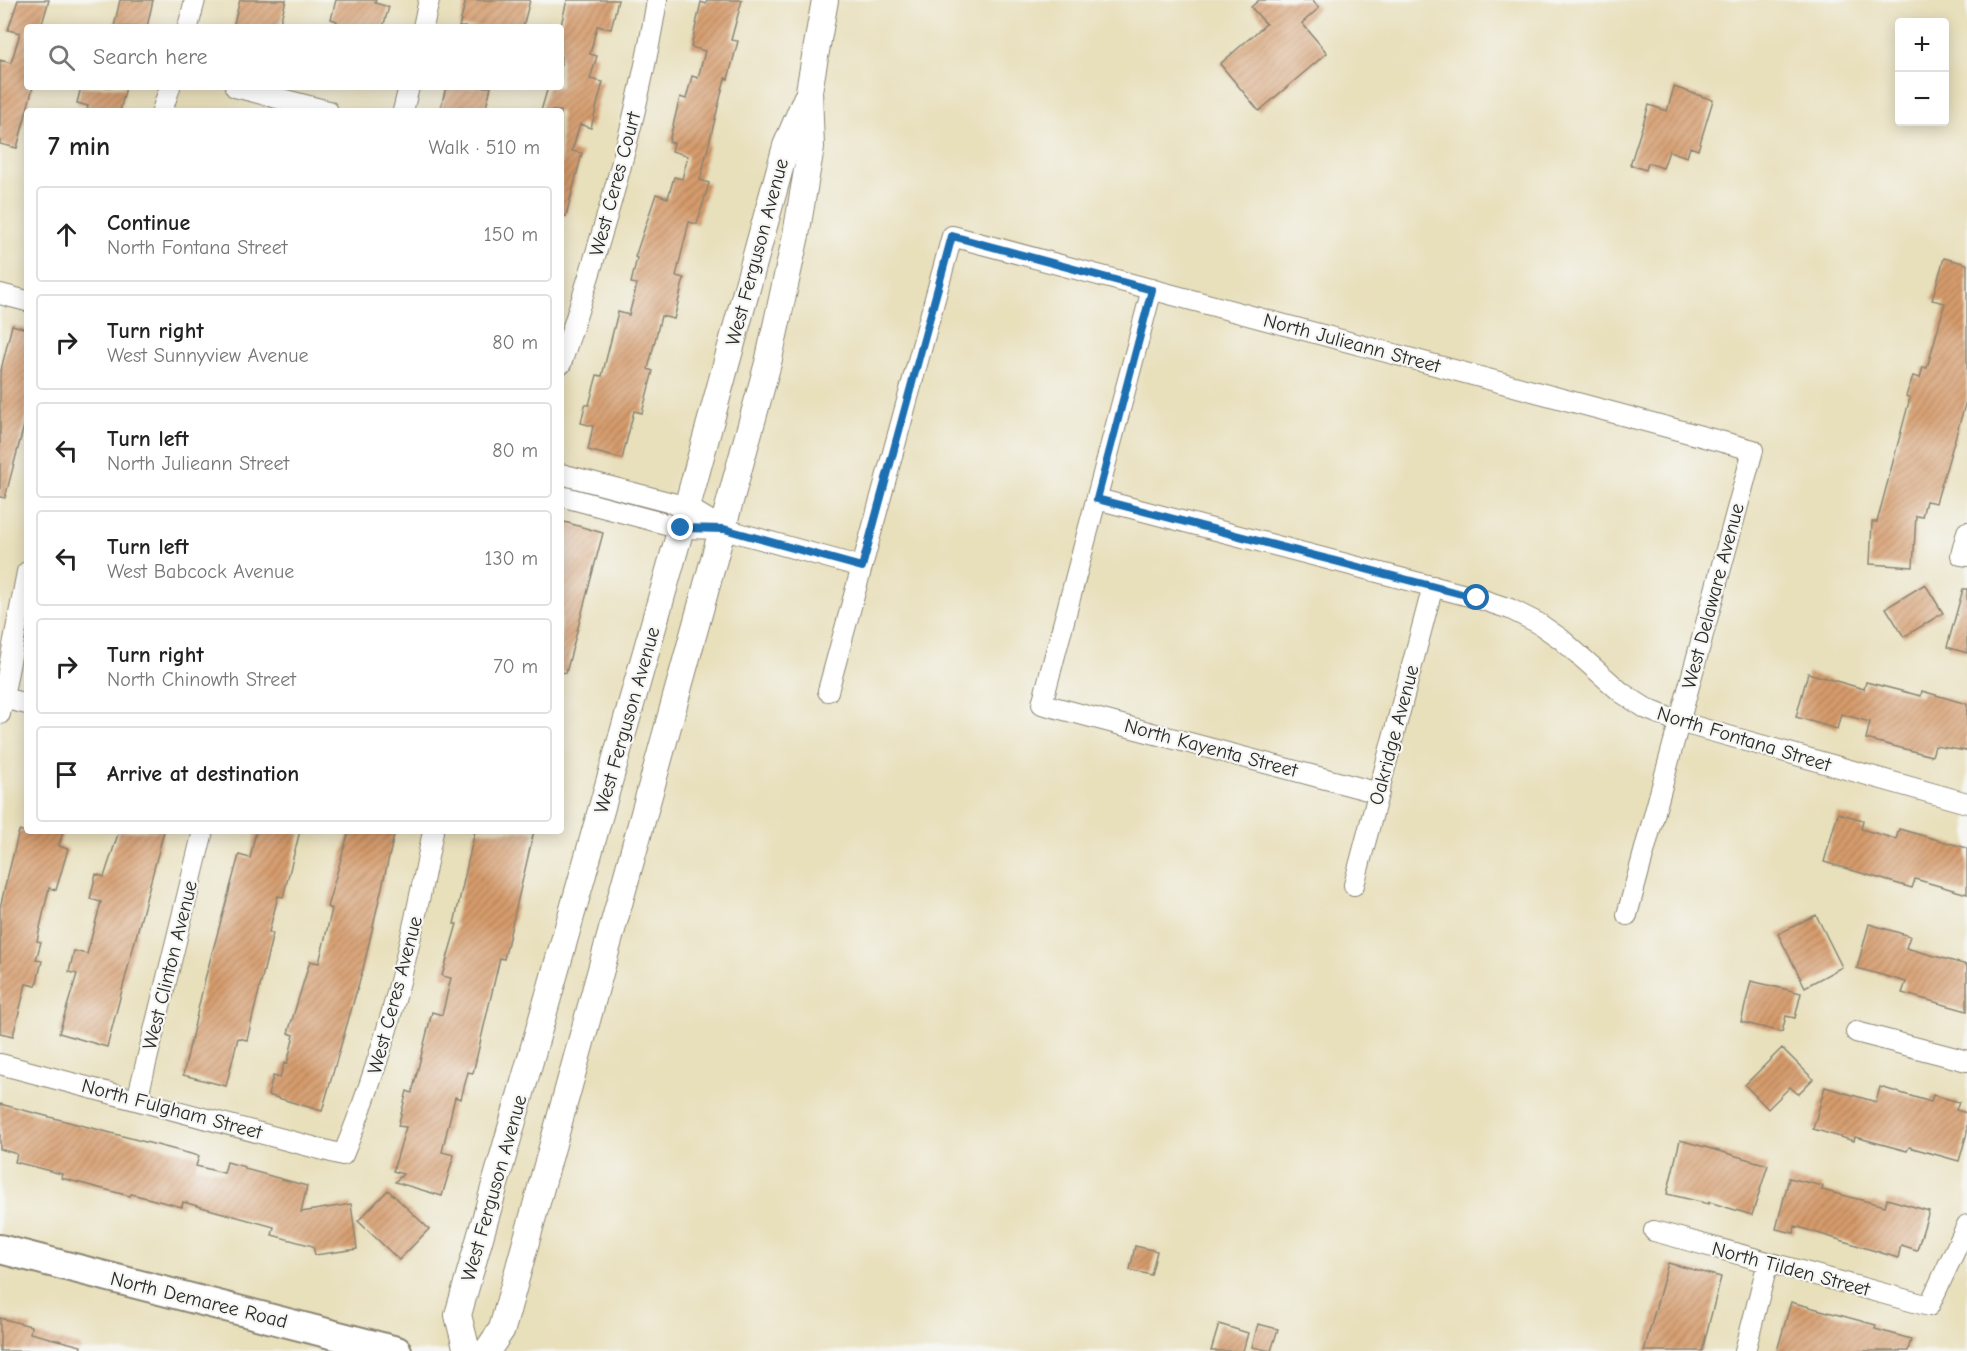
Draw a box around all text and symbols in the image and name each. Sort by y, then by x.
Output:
map controls [1895,18,1949,126]
button: + [1895,18,1949,72]
search box [24,24,564,90]
icon: search [45,41,78,74]
text: Search here [93,44,208,70]
button: − [1895,72,1949,126]
street label: West Ceres Court [585,108,646,259]
text: 7 min [48,132,110,162]
text: Walk · 510 m [429,136,540,159]
street label: West Ferguson Avenue [721,156,793,348]
text: Continue [107,210,190,236]
icon: ahead [50,218,83,251]
text: 150 m [484,223,538,246]
text: North Fontana Street [107,236,287,259]
street label: North Julieann Street [1261,308,1444,378]
text: Turn right [107,318,204,344]
icon: right [50,326,83,359]
text: 80 m [492,331,538,354]
text: West Sunnyview Avenue [107,344,309,367]
text: Turn left [107,426,189,452]
icon: left [50,434,83,467]
text: 80 m [492,439,538,462]
text: North Julieann Street [107,452,289,475]
street label: West Delaware Avenue [1677,501,1749,691]
route end [667,514,693,540]
text: Turn left [107,534,189,560]
icon: left [50,542,83,575]
text: 130 m [485,547,538,570]
text: West Babcock Avenue [107,560,294,583]
route start [1463,584,1489,610]
street label: West Ferguson Avenue [589,624,665,816]
text: Turn right [107,642,204,668]
icon: right [50,650,83,683]
text: 70 m [493,655,538,678]
street label: Oakridge Avenue [1364,662,1424,808]
text: North Chinowth Street [107,668,296,691]
street label: North Fontana Street [1654,702,1835,777]
street label: North Kayenta Street [1122,714,1301,783]
icon: arrive [50,758,83,791]
text: Arrive at destination [107,761,299,787]
street label: West Clinton Avenue [138,878,202,1052]
street label: West Ceres Avenue [363,914,427,1076]
street label: North Fulgham Street [79,1074,266,1144]
street label: West Ferguson Avenue [456,1092,532,1284]
street label: North Tilden Street [1709,1237,1874,1301]
street label: North Demaree Road [108,1267,290,1333]

